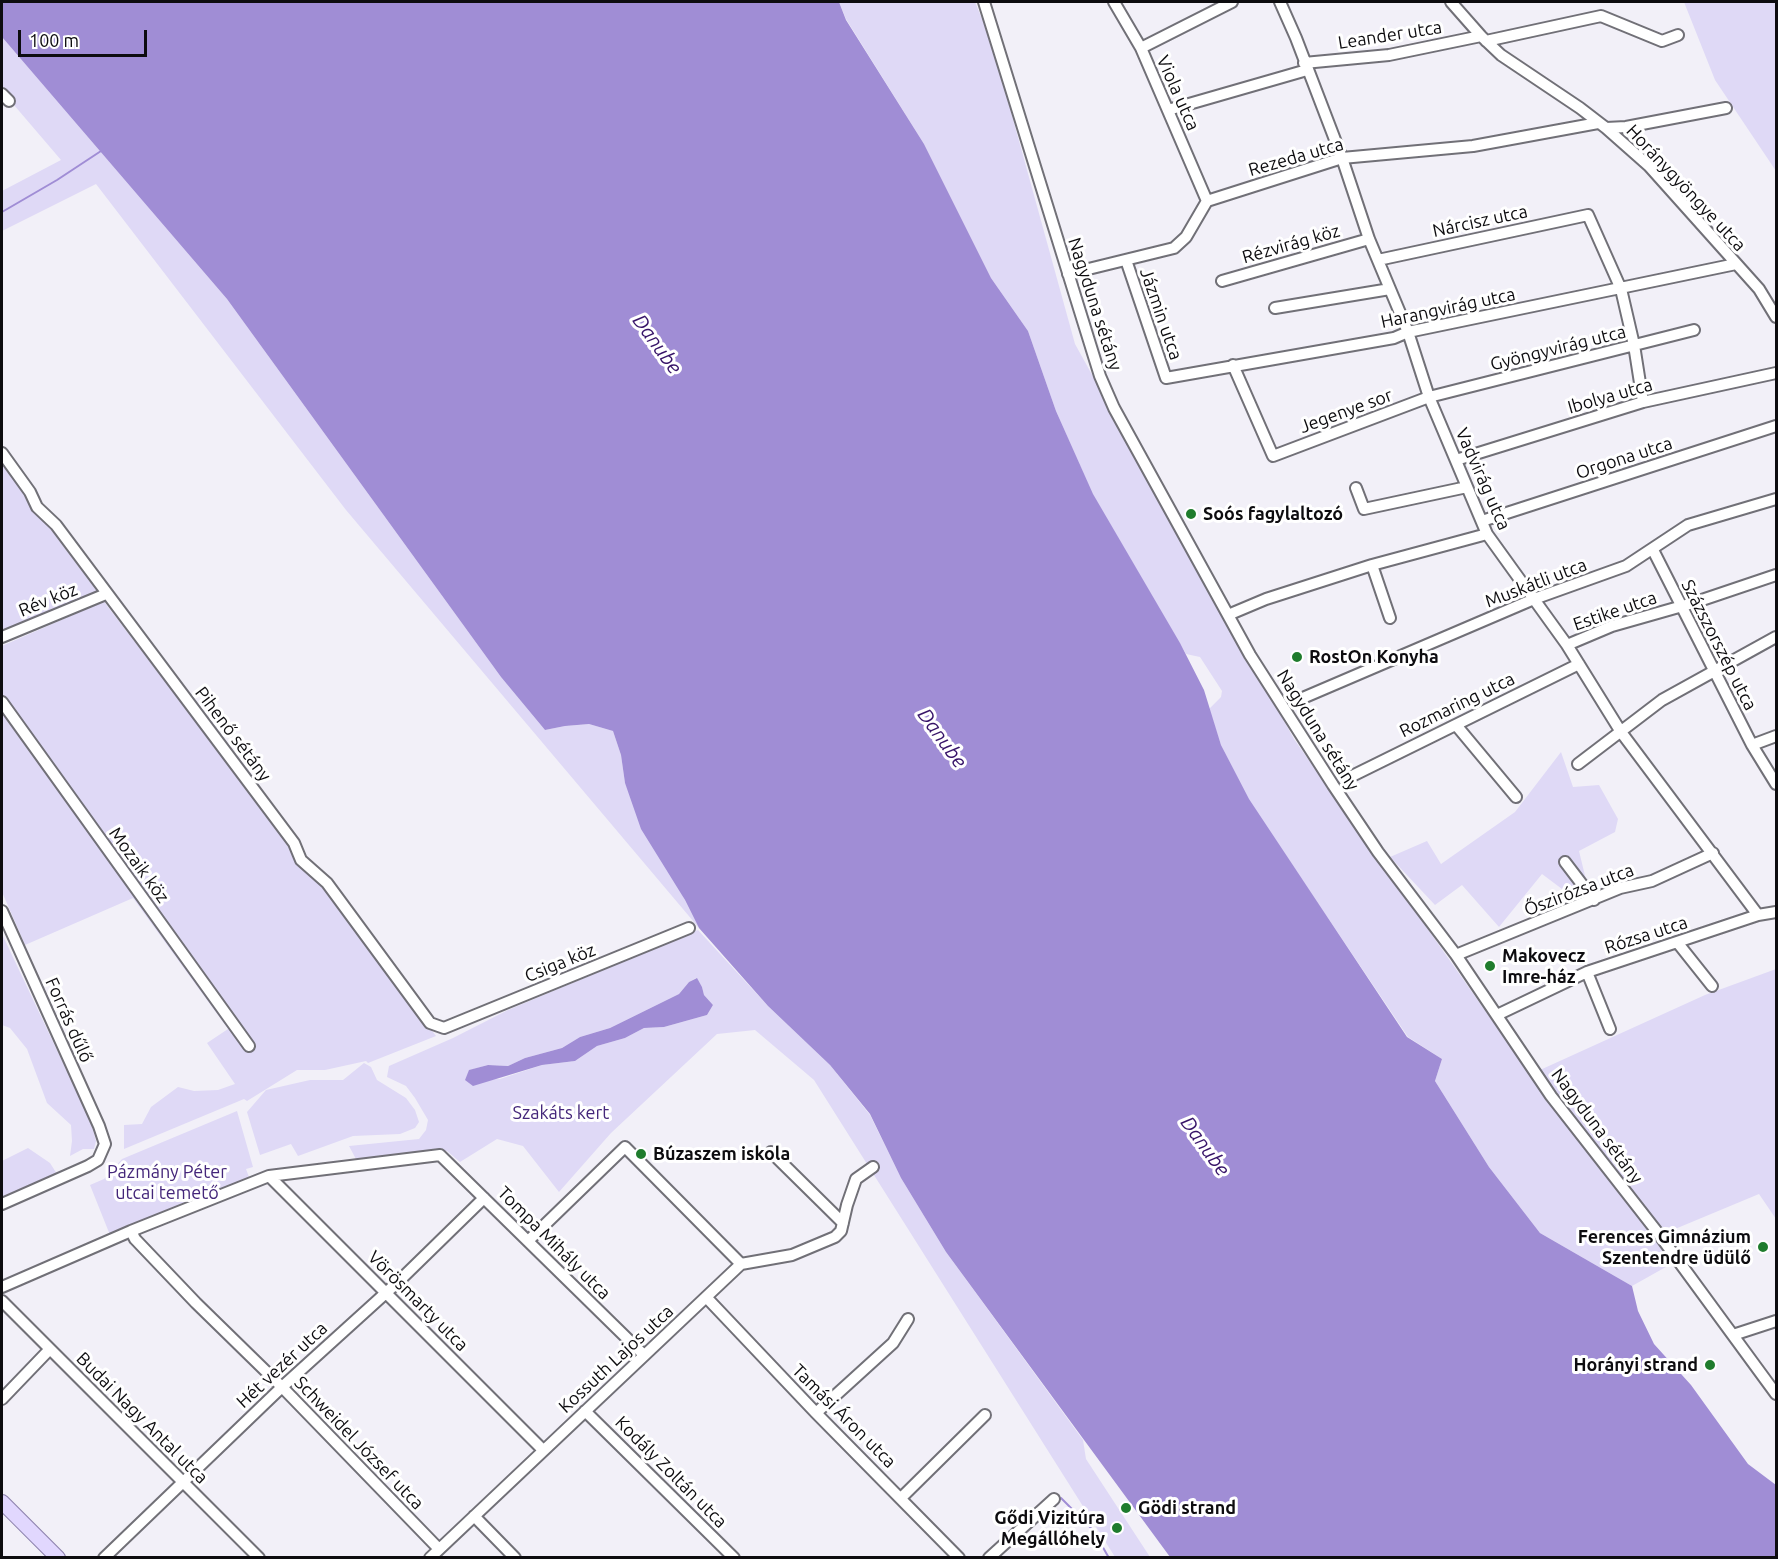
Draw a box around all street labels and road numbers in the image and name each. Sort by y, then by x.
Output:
street label: Leander utca [1336,16,1444,54]
street label: Viola utca [1152,52,1204,134]
street label: Horánygyöngye utca [1622,120,1750,256]
street label: Rezeda utca [1246,133,1346,181]
street label: Nárcisz utca [1430,200,1530,242]
street label: Rézvirág köz [1240,220,1342,268]
street label: Nagyduna sétány [1063,235,1127,373]
street label: Jázmin utca [1135,265,1187,363]
street label: Harangvirág utca [1379,283,1517,333]
street label: Gyöngyvirág utca [1488,321,1628,375]
street label: Ibolya utca [1565,374,1655,418]
street label: Jegenye sor [1297,384,1395,438]
street label: Vadvirág utca [1451,425,1515,533]
street label: Orgona utca [1573,432,1675,484]
street label: Muskátli utca [1482,554,1590,612]
street label: Százszorszép utca [1677,576,1761,714]
street label: Rév köz [15,578,81,622]
street label: Estike utca [1570,587,1660,635]
street label: Nagyduna sétány [1272,666,1364,794]
street label: Rozmaring utca [1396,668,1518,742]
street label: Pihenő sétány [190,682,276,786]
street label: Mozaik köz [104,823,174,907]
street label: Őszirózsa utca [1521,859,1637,921]
street label: Rózsa utca [1602,911,1690,959]
street label: Csiga köz [521,939,599,987]
street label: Forrás dűlő [41,974,97,1066]
street label: Nagyduna sétány [1547,1064,1647,1188]
street label: Tompa Mihály utca [493,1182,615,1304]
street label: Vörösmarty utca [363,1246,473,1356]
street label: Kossuth Lajos utca [554,1300,678,1418]
street label: Hét vezér utca [232,1317,332,1413]
street label: Budai Nagy Antal utca [72,1348,212,1488]
street label: Tamási Áron utca [788,1360,900,1472]
street label: Schweidel József utca [290,1372,428,1514]
street label: Kodály Zoltán utca [611,1412,731,1532]

